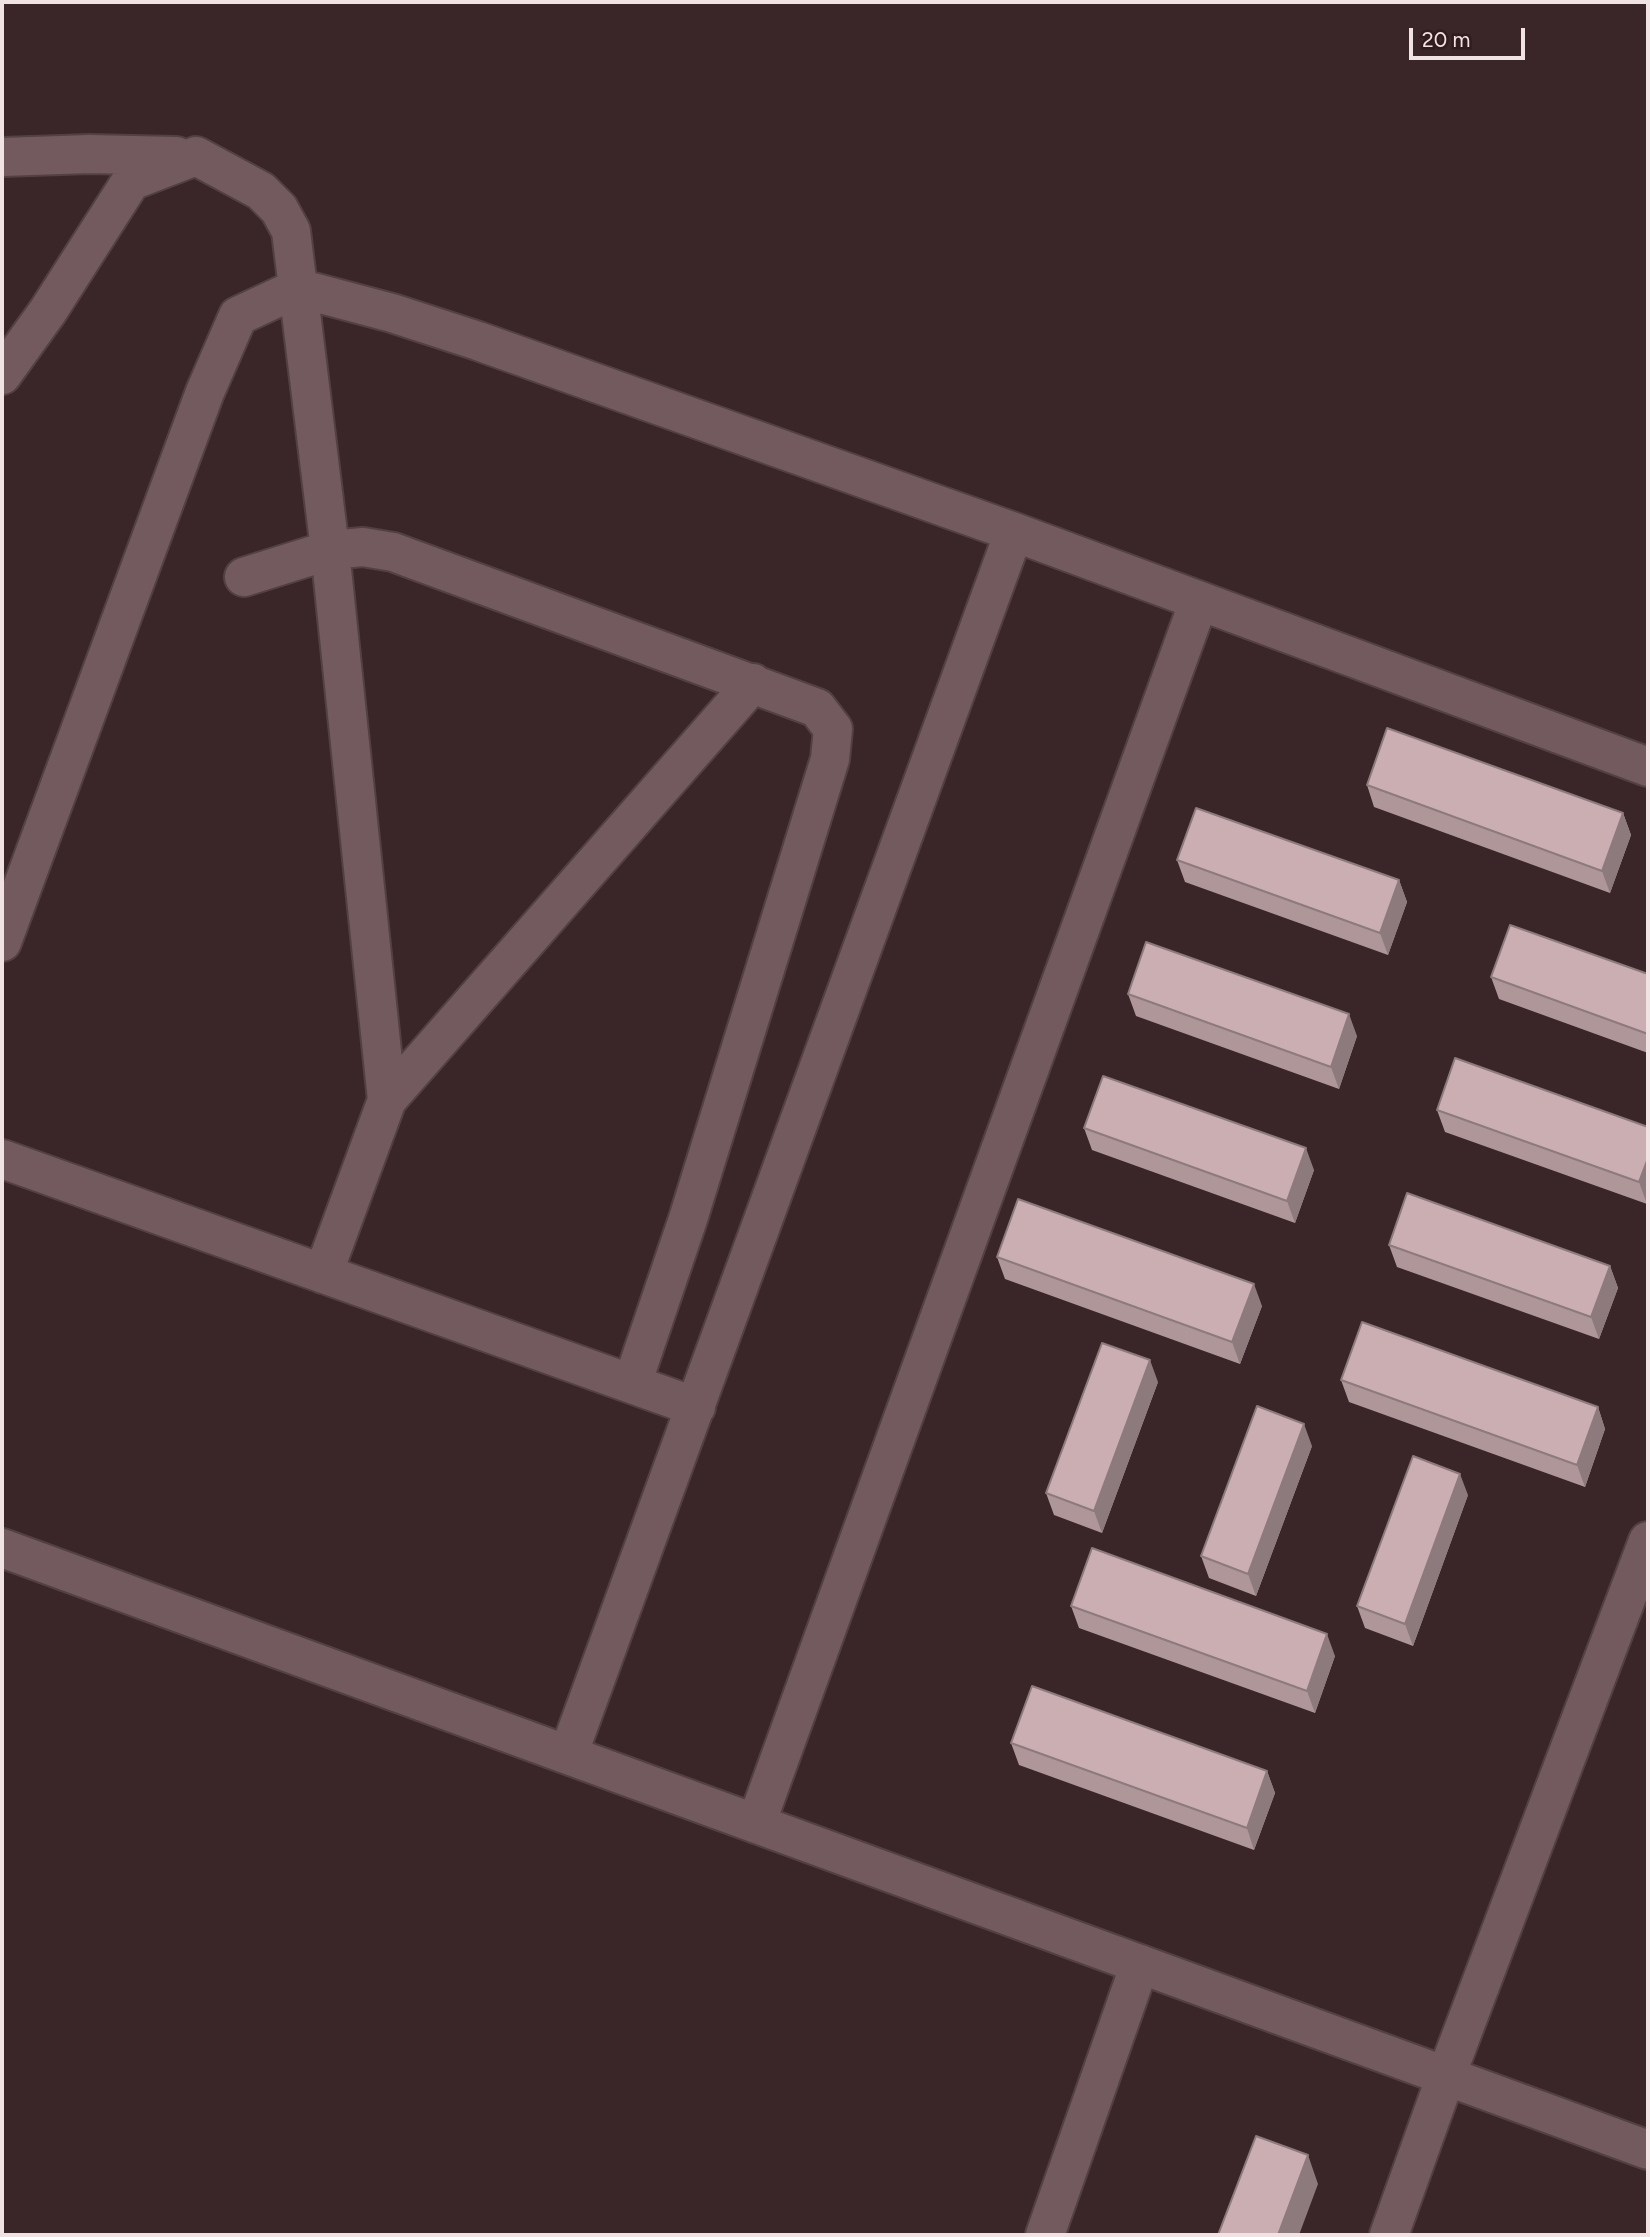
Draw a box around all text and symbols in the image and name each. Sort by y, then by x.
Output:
scale bar [1412,14,1528,58]
text: 20 m [1422,27,1470,52]

